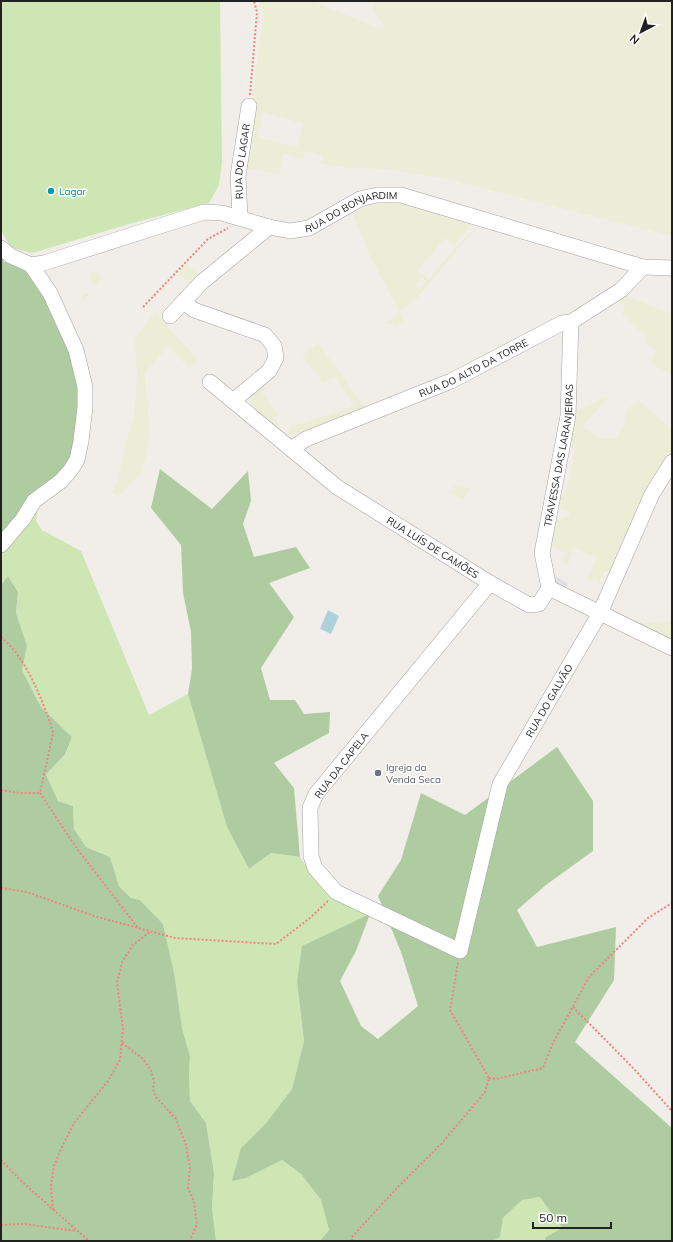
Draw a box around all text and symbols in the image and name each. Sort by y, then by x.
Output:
north arrow [621,12,661,52]
text: N [627,32,642,48]
street label: RUA DO LAGAR [232,123,253,199]
place label: Lagar [59,185,86,198]
marker: Lagar [46,186,56,196]
street label: RUA DO BONJARDIM [304,189,397,236]
street label: RUA DO ALTO DA TORRE [417,336,530,400]
street label: TRAVESSA DAS LARANJEIRAS [541,384,576,528]
street label: RUA LUÍS DE CAMÕES [384,514,481,581]
street label: RUA DO GALVÃO [523,662,576,740]
street label: RUA DA CAPELA [312,729,372,801]
place label: Igreja da Venda Seca [386,761,441,786]
marker: Igreja da Venda Seca [373,768,383,778]
scale bar [533,1204,611,1230]
text: 50 m [539,1210,567,1225]

